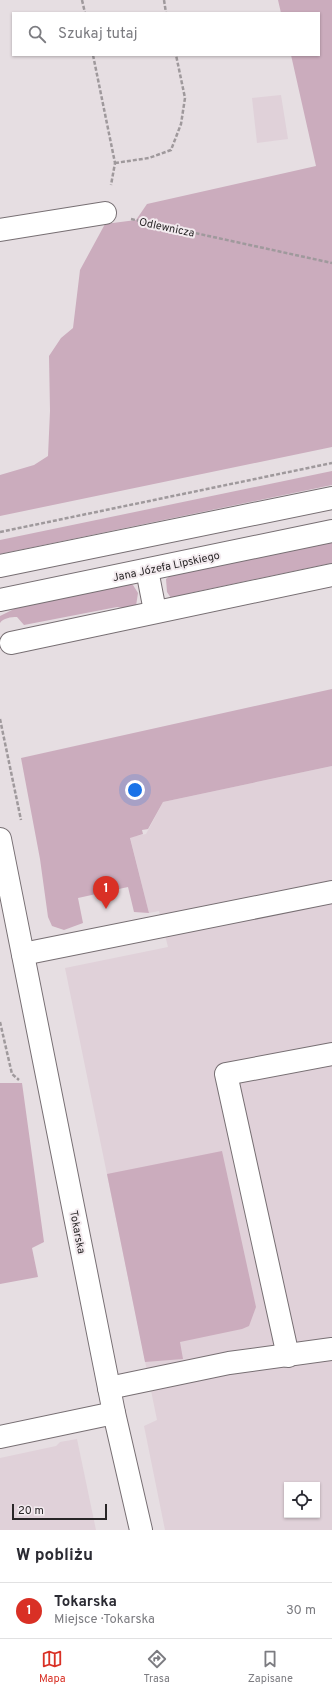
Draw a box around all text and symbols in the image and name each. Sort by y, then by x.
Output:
search box [12,12,320,56]
icon: search [26,23,48,45]
text: Szukaj tutaj [58,25,138,44]
street label: Odlewnicza [138,215,196,241]
street label: Jana Józefa Lipskiego [111,549,221,585]
your location [125,780,145,800]
pin: 1 [93,876,119,909]
street label: Tokarska [66,1209,88,1255]
map controls [284,1482,320,1518]
button: locate [284,1482,320,1518]
scale bar [12,1502,107,1521]
text: 20 m [18,1504,44,1518]
text: W pobliżu [16,1545,93,1567]
text: Tokarska [54,1593,117,1612]
text: 1 [26,1603,32,1619]
text: 30 m [286,1603,316,1619]
text: Miejsce · Tokarska [54,1612,155,1628]
tab: Mapa [39,1648,66,1686]
tab: Trasa [144,1648,170,1686]
tab: Zapisane [248,1648,293,1686]

